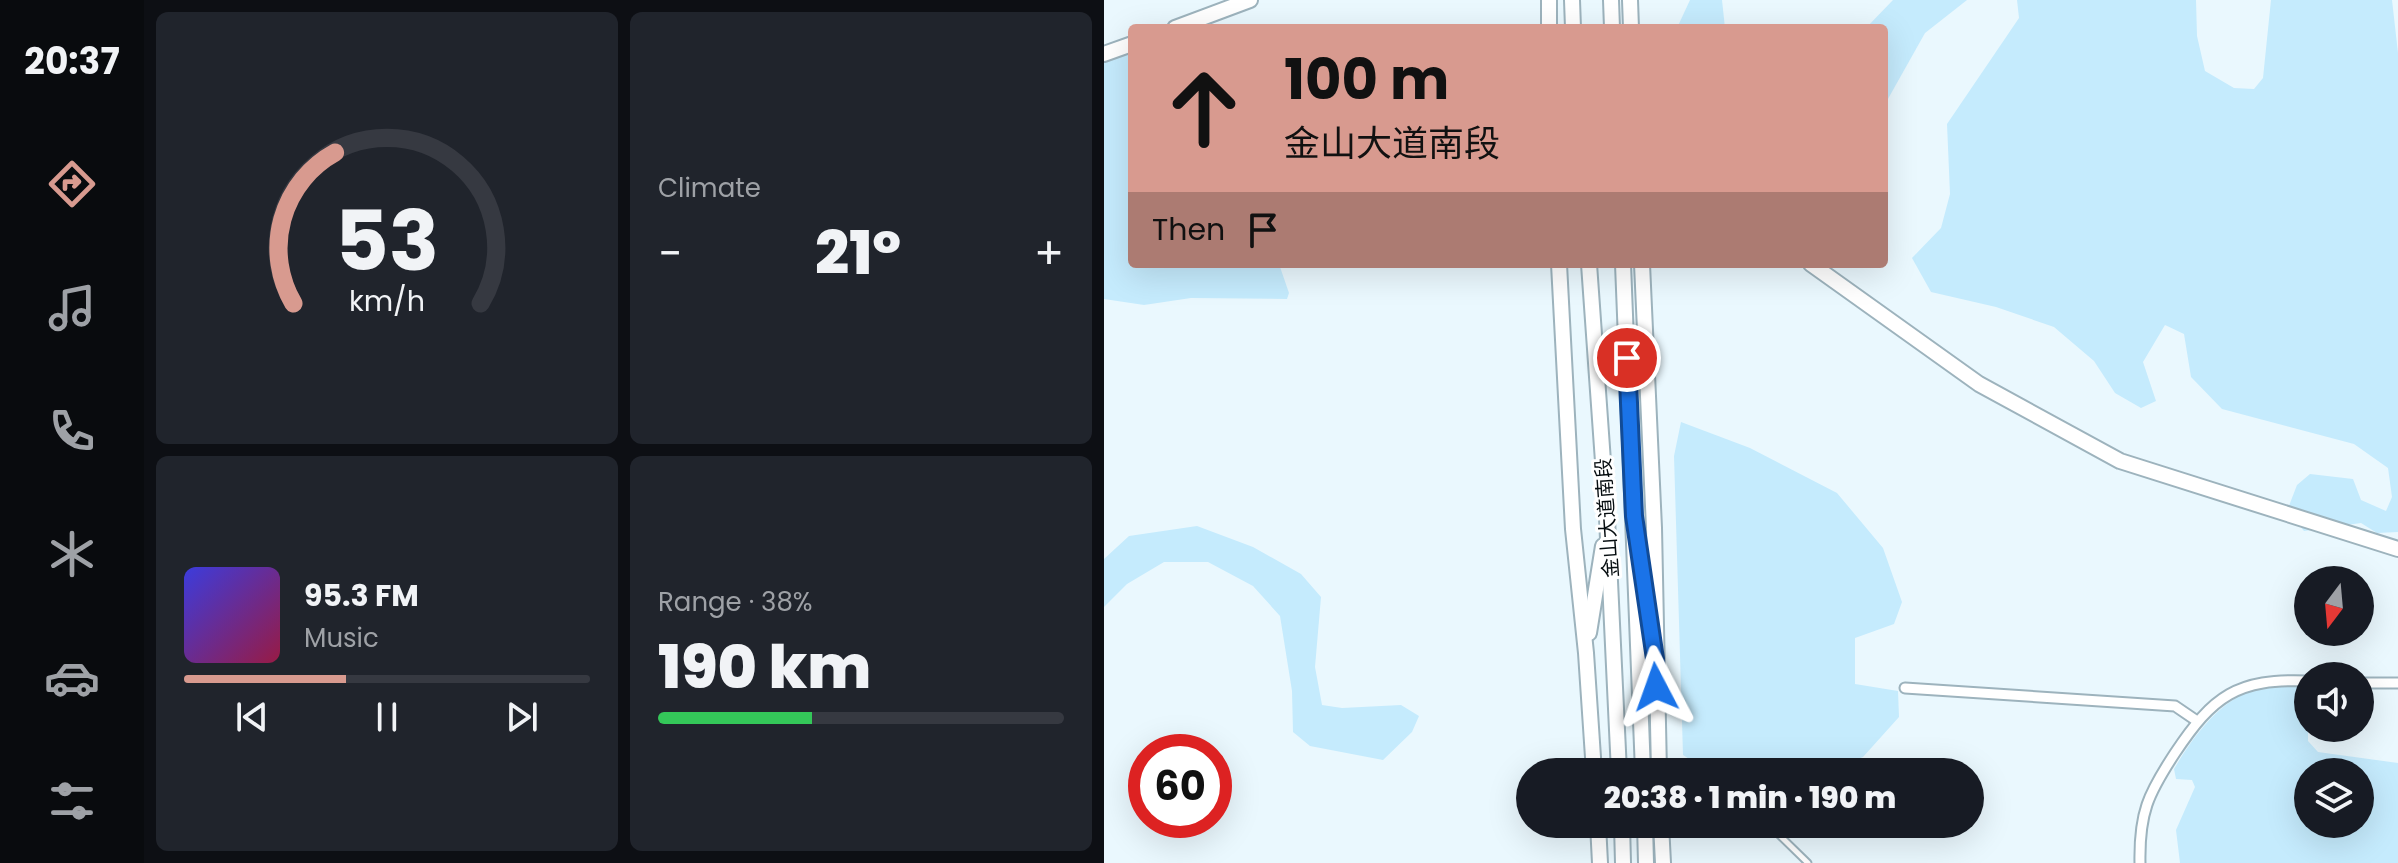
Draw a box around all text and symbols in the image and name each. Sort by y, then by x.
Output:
text: 20:37 [24,36,120,87]
text: 100 m [1284,40,1449,119]
icon: ahead [1152,56,1256,160]
text: 金山大道南段 [1284,118,1500,169]
icon: directions [44,156,100,212]
text: Climate [658,170,761,206]
text: 53 [335,182,439,298]
text: Then [1152,208,1225,251]
icon: arrive [1241,208,1285,252]
text: 21° [815,211,901,295]
text: − [658,223,682,284]
text: + [1034,223,1064,284]
icon: music [44,280,100,336]
text: km/h [349,281,425,321]
pin [1593,324,1661,392]
icon: arrive [1605,336,1649,380]
icon: phone [44,403,100,459]
street label: 金山大道南段 [1589,457,1625,579]
icon: climate [44,526,100,582]
north arrow [2294,566,2374,646]
map controls [2294,566,2374,838]
text: 95.3 FM [304,574,419,617]
text: Range · 38% [658,584,813,620]
text: Music [304,620,379,656]
text: 190 km [658,625,871,709]
position arrow [1614,645,1698,729]
icon: car [44,650,100,706]
button: sound [2294,662,2374,742]
icon: previous [230,695,274,739]
icon: pause [365,695,409,739]
icon: next [500,695,544,739]
speed limit sign: 60 [1128,734,1232,838]
button: layers [2294,758,2374,838]
icon: filters [44,773,100,829]
text: 20:38 · 1 min · 190 m [1604,776,1896,819]

